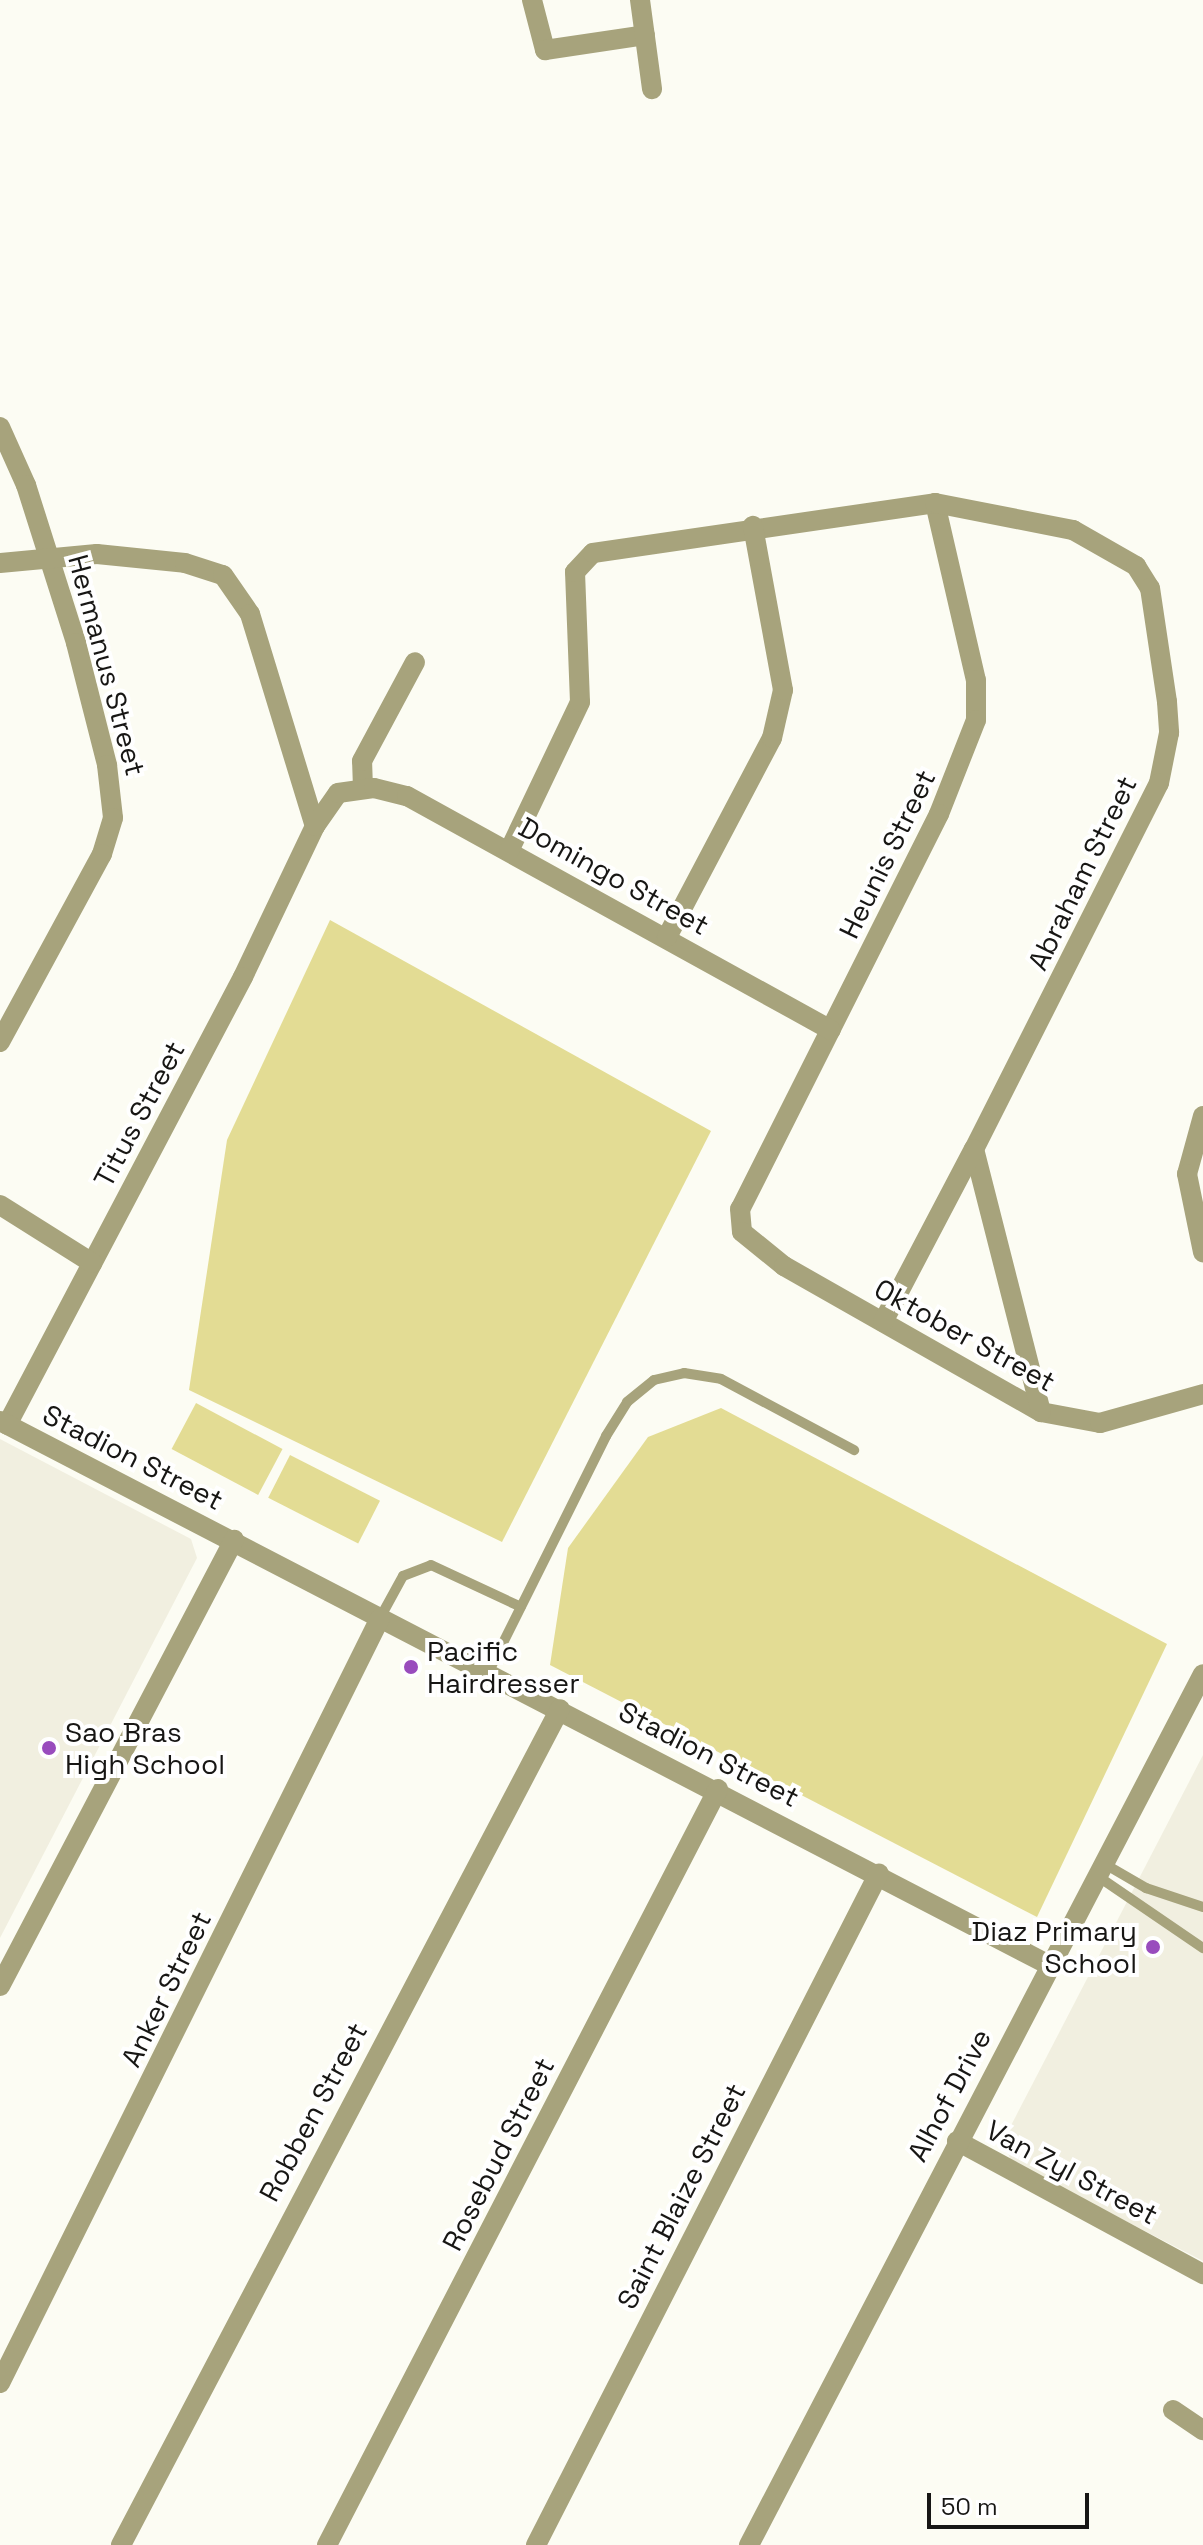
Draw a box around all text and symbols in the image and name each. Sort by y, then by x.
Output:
street label: Hermanus Street [61,551,153,779]
street label: Heunis Street [832,764,942,944]
street label: Abraham Street [1020,770,1144,976]
street label: Domingo Street [513,810,715,942]
street label: Titus Street [86,1035,192,1193]
street label: Oktober Street [869,1271,1061,1399]
street label: Stadion Street [37,1397,229,1517]
place label: Pacific Hairdresser [427,1634,580,1700]
marker: Pacific Hairdresser [402,1658,420,1676]
street label: Stadion Street [613,1694,805,1814]
place label: Sao Bras High School [65,1715,225,1781]
marker: Sao Bras High School [40,1739,58,1757]
street label: Anker Street [114,1906,218,2072]
place label: Diaz Primary School [972,1914,1137,1980]
marker: Diaz Primary School [1144,1938,1162,1956]
street label: Robben Street [252,2017,374,2207]
street label: Alhof Drive [900,2023,998,2167]
street label: Rosebud Street [435,2052,561,2256]
street label: Saint Blaize Street [610,2078,752,2314]
street label: Van Zyl Street [980,2113,1164,2231]
scale bar [931,2477,1093,2527]
text: 50 m [941,2491,998,2522]

